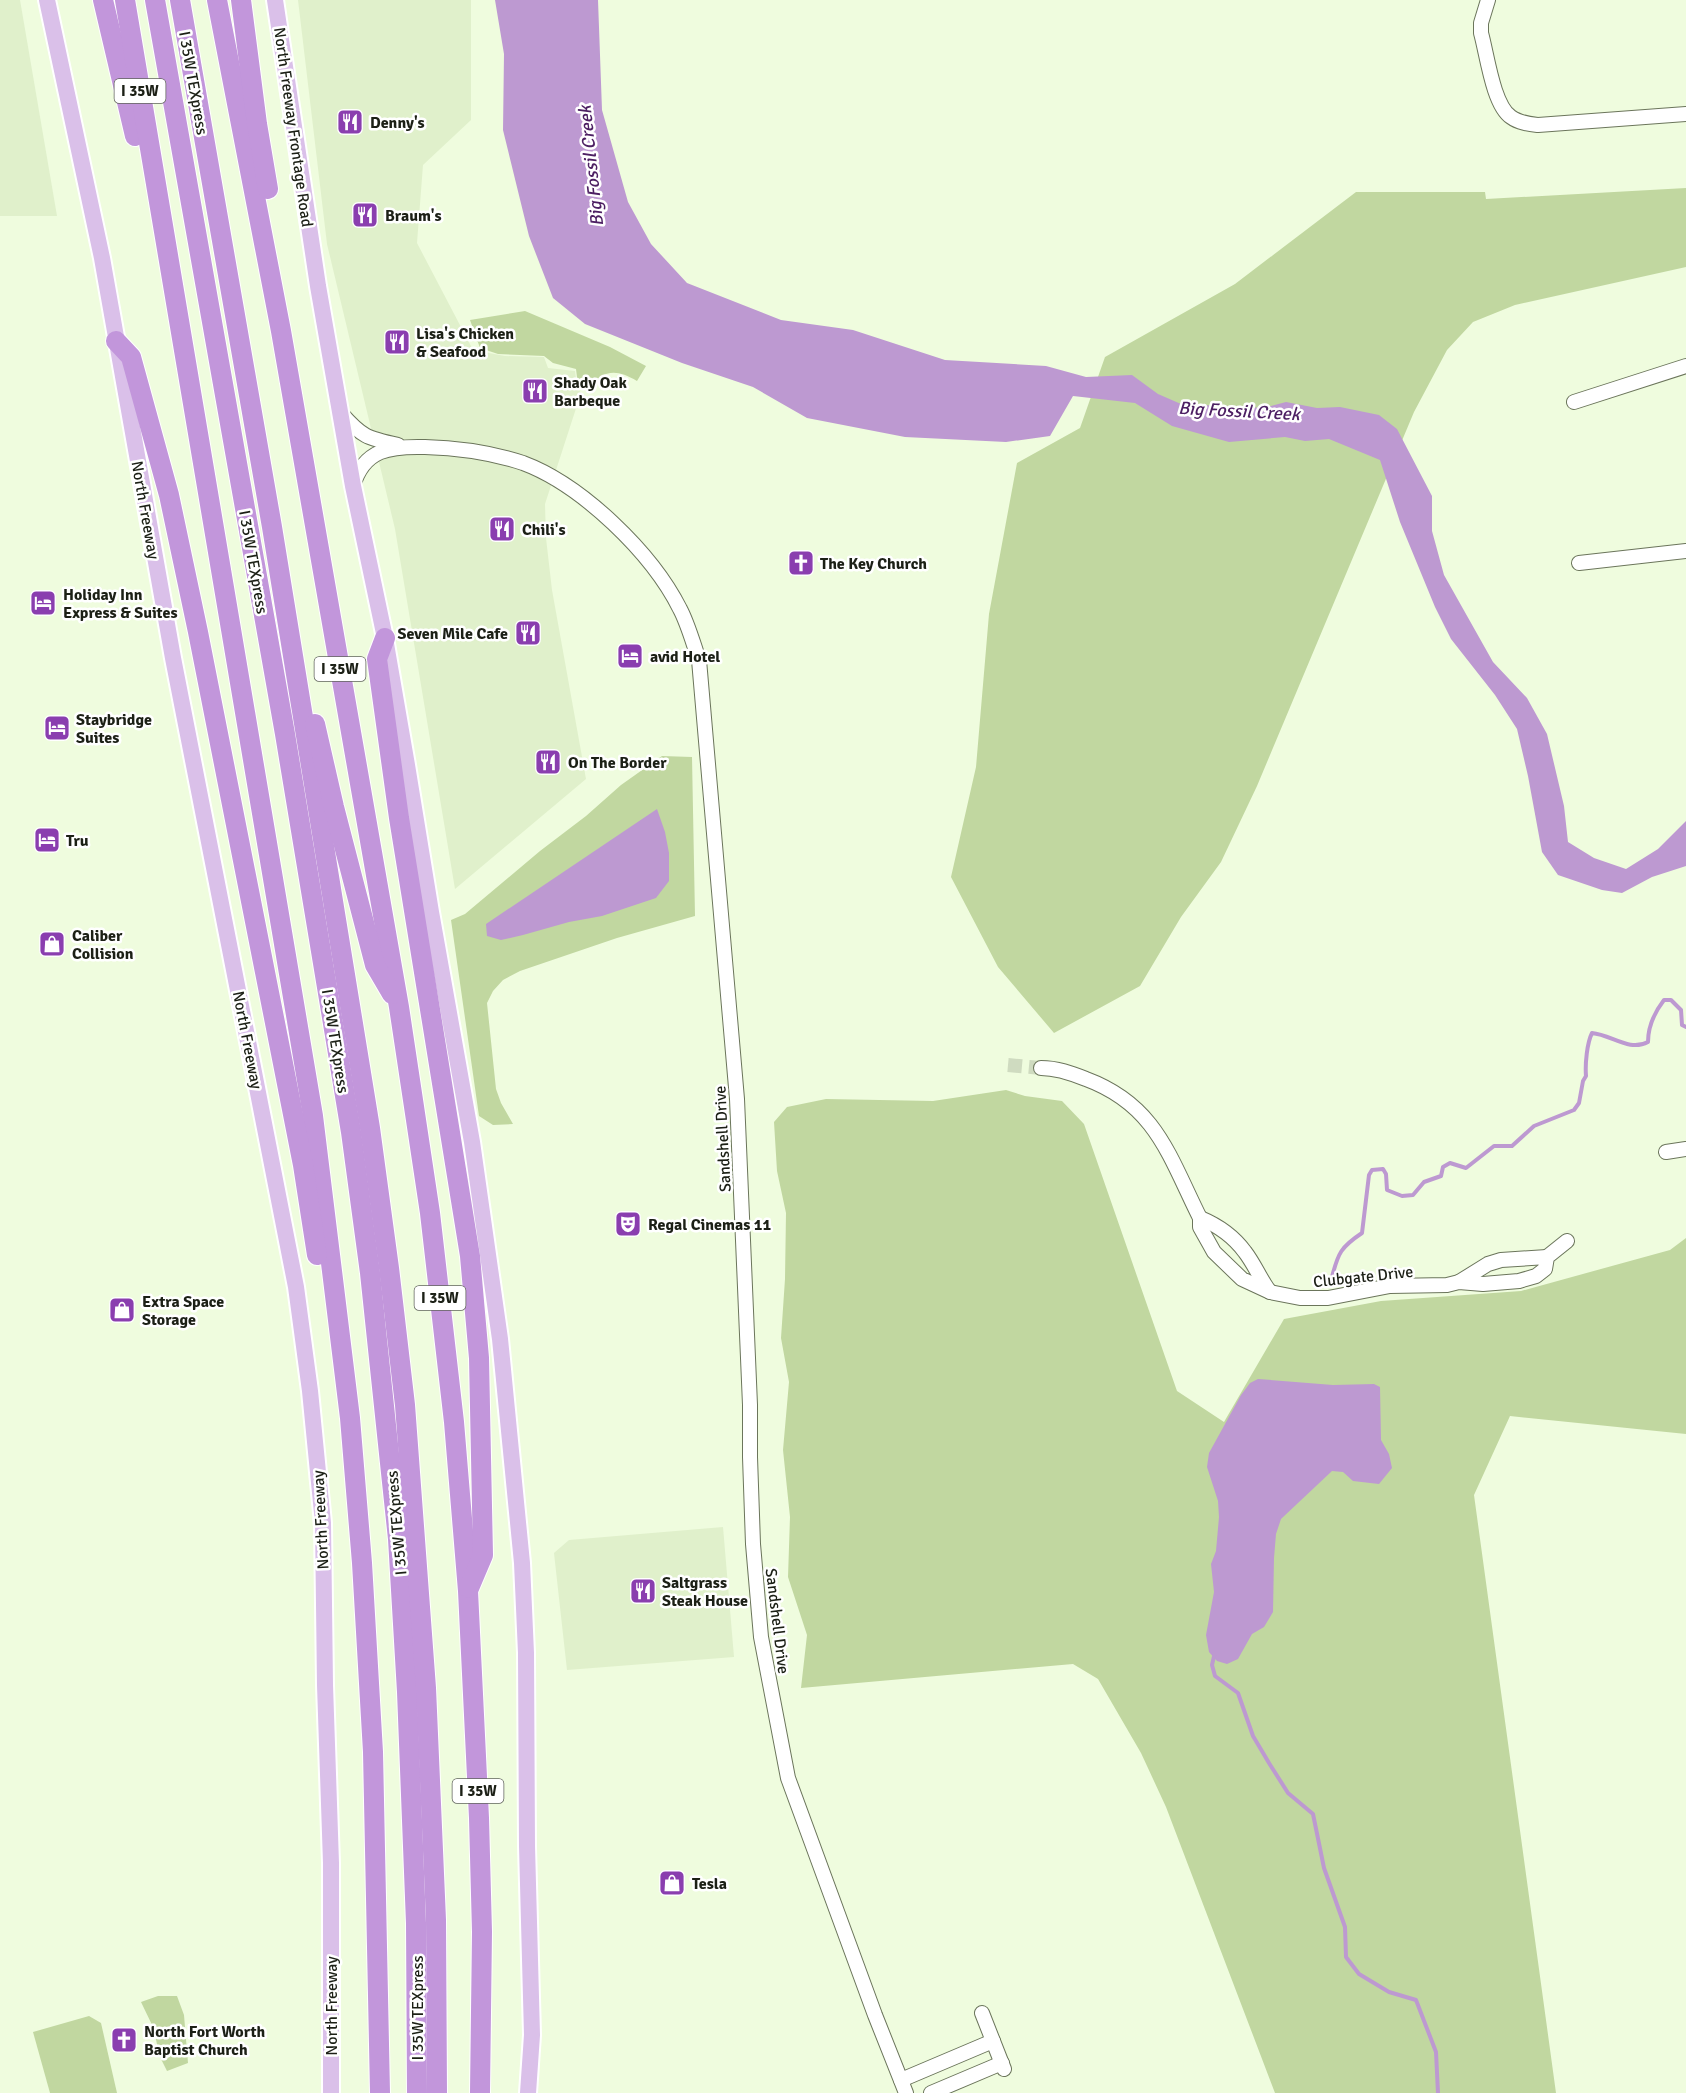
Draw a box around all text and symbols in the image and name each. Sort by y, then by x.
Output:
street label: North Freeway Frontage Road [269,26,317,228]
street label: I 35W TEXpress [174,30,212,137]
road number: I 35W [114,79,166,103]
water label: Big Fossil Creek [573,102,608,228]
restaurant icon: Denny's [335,107,365,137]
place label: Denny's [370,113,425,133]
restaurant icon: Braum's [350,200,380,230]
place label: Braum's [385,206,442,226]
place label: Lisa's Chicken & Seafood [416,324,514,362]
restaurant icon: Lisa's Chicken & Seafood [382,327,412,357]
place label: Shady Oak Barbeque [554,373,628,411]
restaurant icon: Shady Oak Barbeque [520,376,550,406]
water label: Big Fossil Creek [1178,397,1302,425]
street label: North Freeway [127,459,164,561]
street label: I 35W TEXpress [234,509,272,616]
restaurant icon: Chili's [487,514,517,544]
place label: Chili's [522,520,566,540]
church icon: The Key Church [786,548,816,578]
place label: The Key Church [820,554,927,574]
place label: Holiday Inn Express & Suites [63,585,178,623]
hotel icon: Holiday Inn Express & Suites [28,588,58,618]
restaurant icon: Seven Mile Cafe [513,618,543,648]
place label: Seven Mile Cafe [398,624,508,644]
hotel icon: avid Hotel [615,641,645,671]
place label: avid Hotel [650,647,720,667]
road number: I 35W [314,657,366,681]
place label: Staybridge Suites [76,710,152,748]
hotel icon: Staybridge Suites [42,713,72,743]
restaurant icon: On The Border [533,747,563,777]
place label: On The Border [568,753,667,773]
hotel icon: Tru [32,825,62,855]
place label: Tru [66,831,89,851]
place label: Caliber Collision [72,926,134,964]
shop icon: Caliber Collision [37,929,67,959]
street label: I 35W TEXpress [317,988,353,1095]
street label: North Freeway [228,989,266,1091]
street label: Sandshell Drive [710,1085,736,1193]
theatre icon: Regal Cinemas 11 [613,1209,643,1239]
place label: Regal Cinemas 11 [648,1215,771,1235]
street label: Clubgate Drive [1312,1262,1414,1292]
road number: I 35W [414,1286,466,1310]
place label: Extra Space Storage [142,1292,224,1330]
shop icon: Extra Space Storage [107,1295,137,1325]
street label: North Freeway [308,1469,334,1570]
street label: I 35W TEXpress [382,1470,412,1576]
street label: Sandshell Drive [761,1567,793,1675]
place label: Saltgrass Steak House [662,1573,748,1611]
restaurant icon: Saltgrass Steak House [628,1576,658,1606]
road number: I 35W [452,1779,504,1803]
shop icon: Tesla [657,1868,687,1898]
place label: Tesla [692,1874,727,1894]
street label: I 35W TEXpress [408,1955,428,2061]
street label: North Freeway [322,1956,342,2056]
place label: North Fort Worth Baptist Church [144,2022,266,2060]
church icon: North Fort Worth Baptist Church [109,2025,139,2055]

